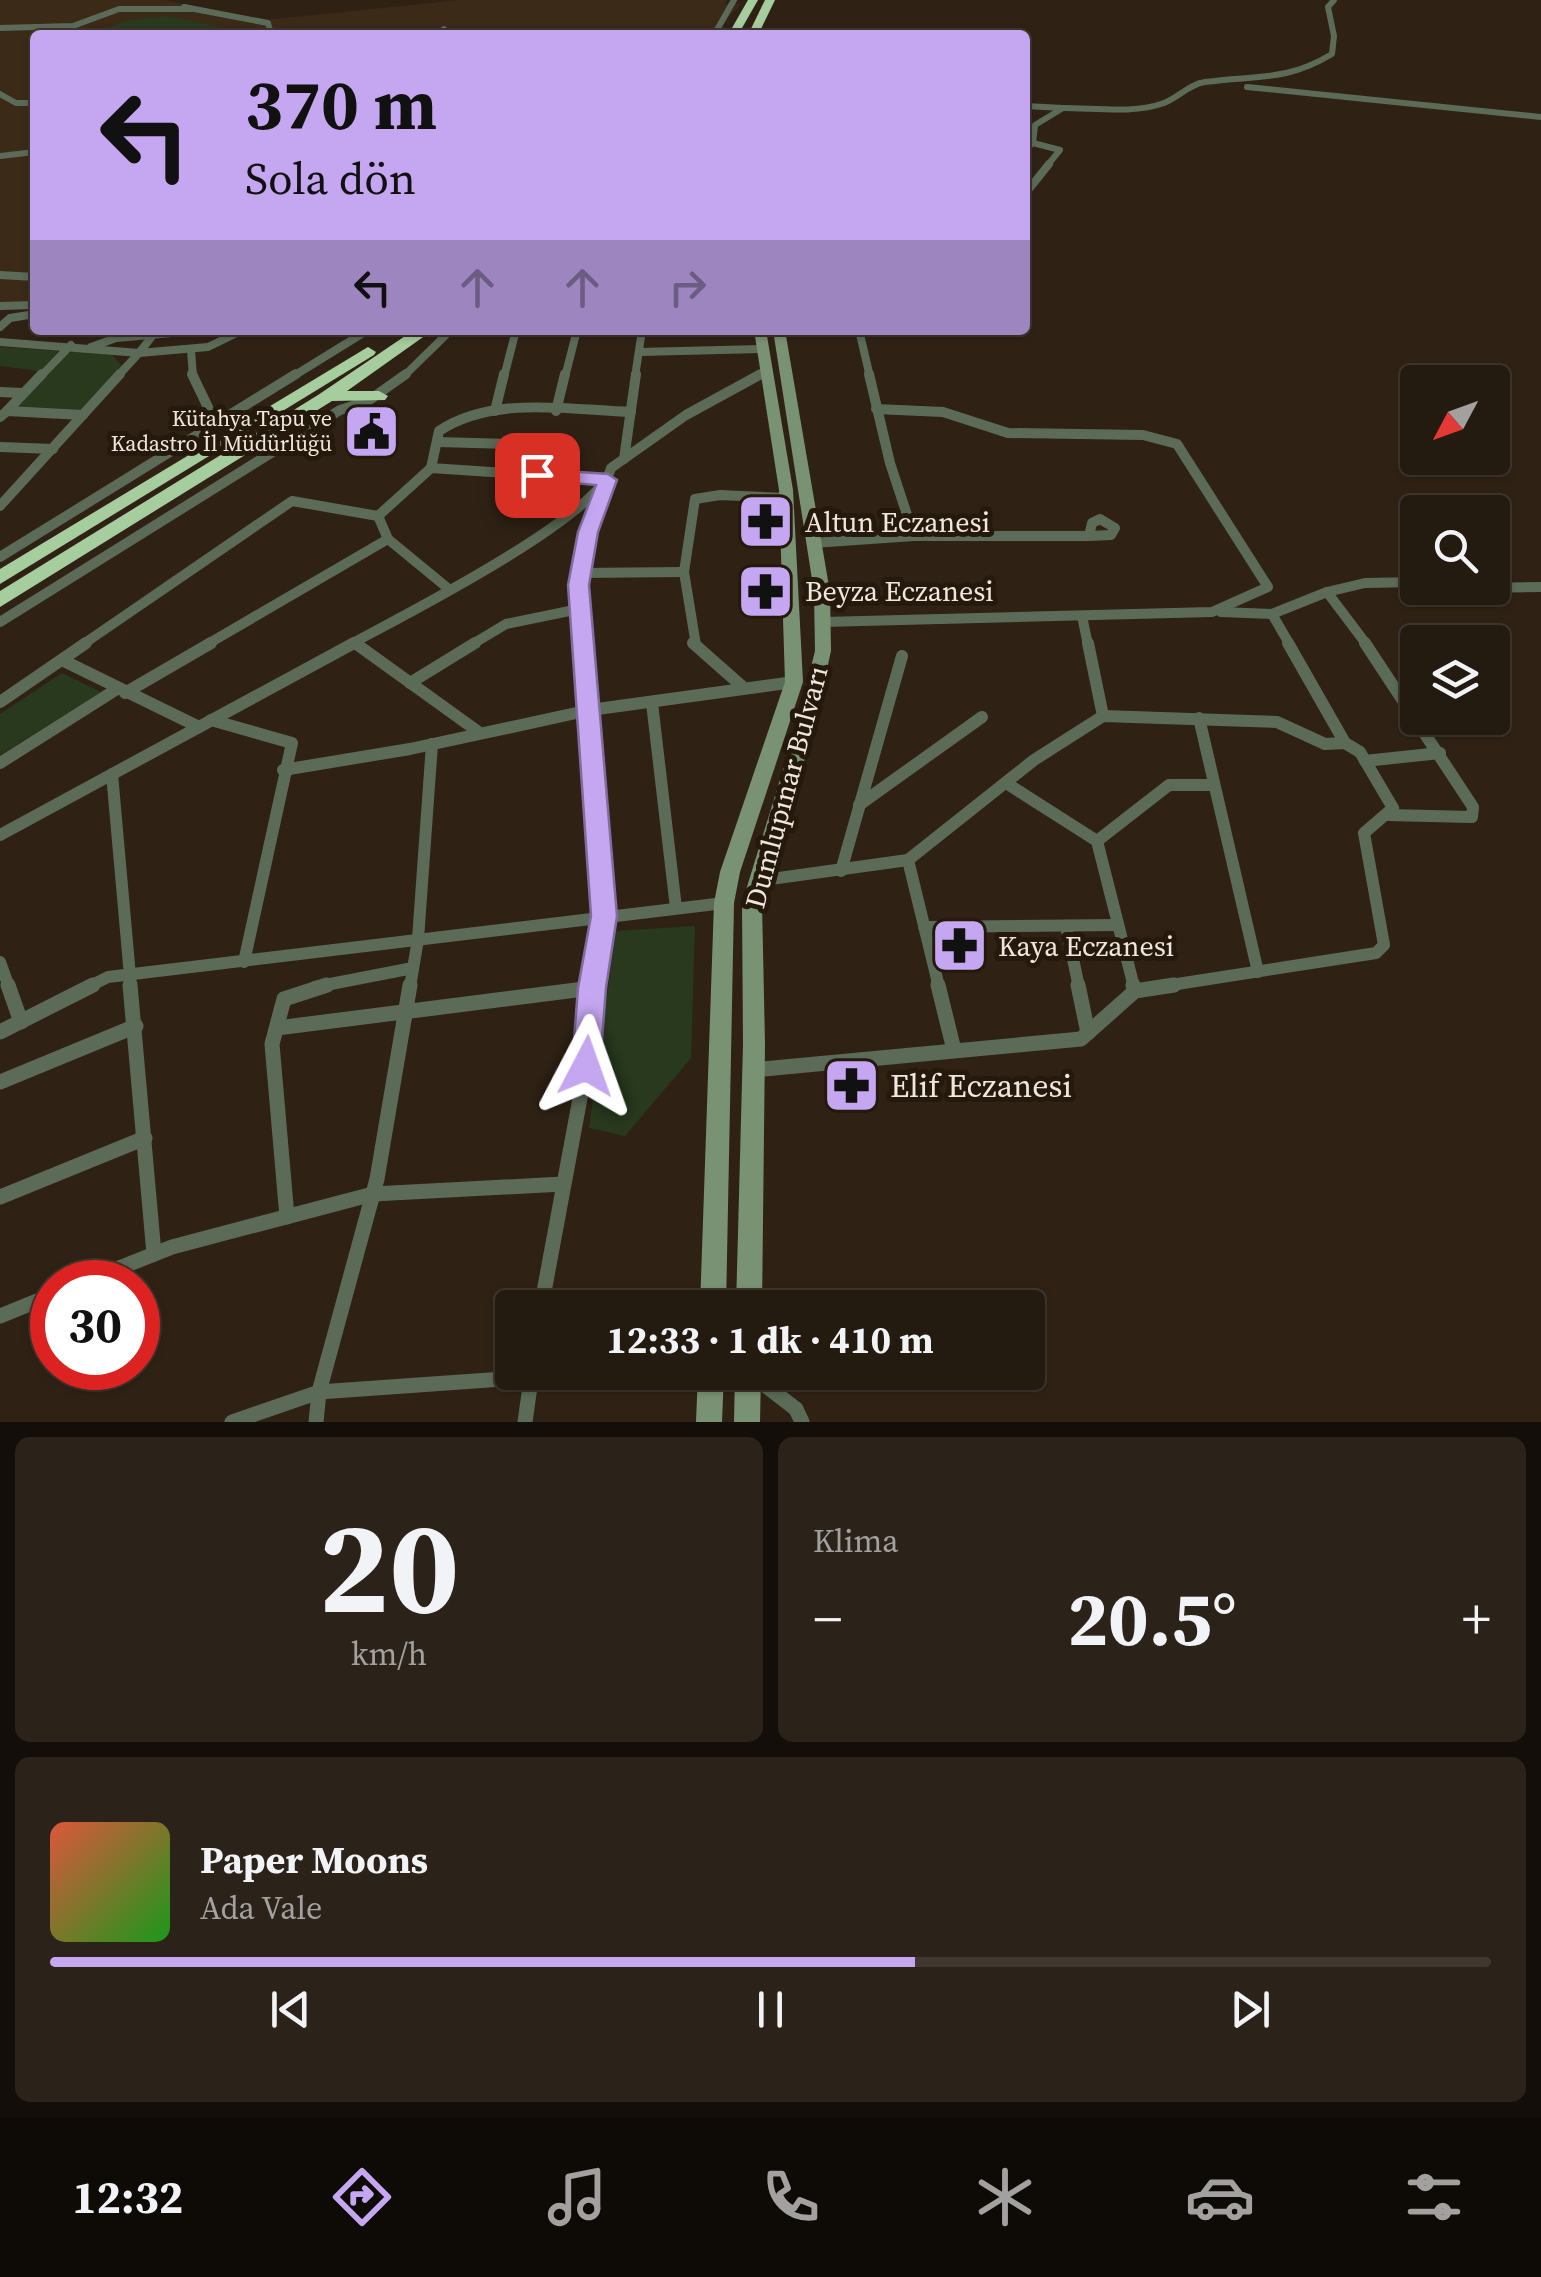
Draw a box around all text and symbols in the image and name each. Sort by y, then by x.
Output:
text: 370 m [245,56,437,152]
icon: left [80,70,210,200]
text: Sola dön [245,147,416,209]
icon: left [345,260,400,315]
icon: ahead [450,260,505,315]
icon: ahead [555,260,610,315]
icon: right [660,260,715,315]
north arrow [1400,365,1510,475]
map controls [1400,365,1510,735]
public building icon: Kütahya Tapu ve Kadastro İl Müdürlüğü [341,401,401,461]
place label: Kütahya Tapu ve Kadastro İl Müdürlüğü [111,403,332,458]
pin [495,433,580,518]
icon: arrive [510,448,565,503]
pharmacy icon: Altun Eczanesi [736,492,796,552]
button: search [1400,495,1510,605]
place label: Altun Eczanesi [805,503,990,541]
pharmacy icon: Beyza Eczanesi [736,561,796,621]
place label: Beyza Eczanesi [805,572,994,610]
button: layers [1400,625,1510,735]
street label: Dumlupınar Bulvarı [735,662,837,912]
pharmacy icon: Kaya Eczanesi [929,916,989,976]
place label: Kaya Eczanesi [998,927,1174,965]
position arrow [534,1014,638,1118]
pharmacy icon: Elif Eczanesi [821,1056,881,1116]
place label: Elif Eczanesi [890,1064,1072,1108]
speed limit sign: 30 [30,1260,160,1390]
text: 12:33 · 1 dk · 410 m [606,1314,934,1366]
text: 20 [319,1477,459,1656]
text: Klima [813,1519,899,1563]
text: 20.5° [1067,1567,1237,1670]
text: − [813,1581,842,1656]
text: + [1462,1581,1491,1656]
text: km/h [351,1632,427,1676]
text: Paper Moons [200,1834,428,1886]
text: Ada Vale [200,1886,322,1930]
icon: previous [263,1982,318,2037]
icon: pause [743,1982,798,2037]
icon: next [1223,1982,1278,2037]
icon: directions [327,2162,397,2232]
icon: music [542,2162,612,2232]
icon: phone [756,2162,826,2232]
icon: climate [970,2162,1040,2232]
icon: car [1185,2162,1255,2232]
icon: filters [1399,2162,1469,2232]
text: 12:32 [72,2166,183,2228]

